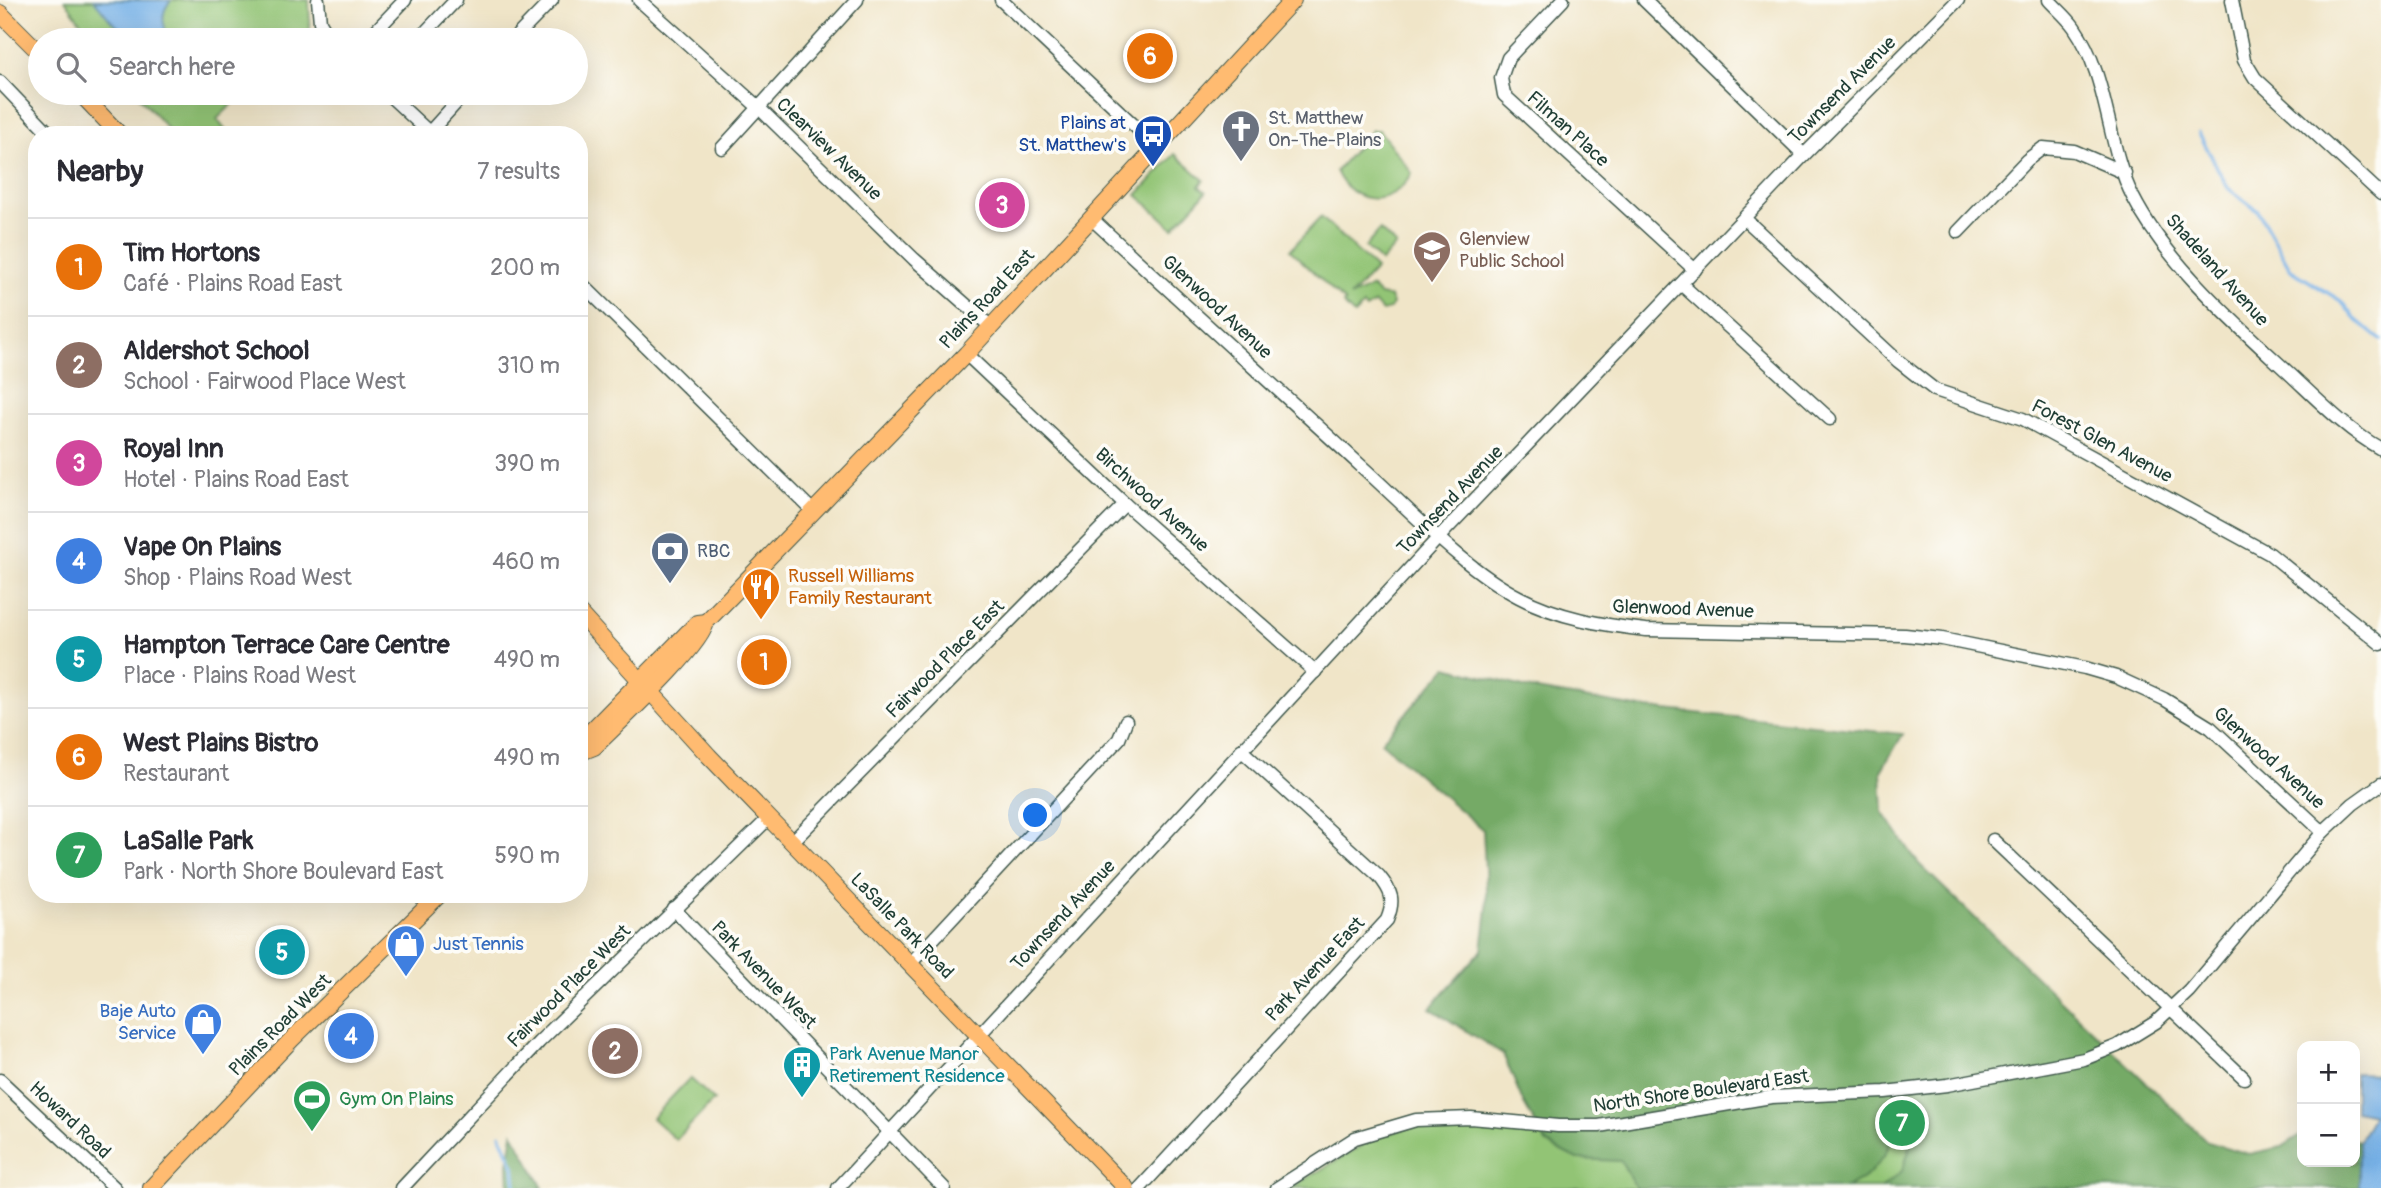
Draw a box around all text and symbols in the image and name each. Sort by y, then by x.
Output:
search box [28,28,588,105]
pin: 6 [1127,30,1173,82]
street label: Townsend Avenue [1783,31,1901,149]
icon: search [52,48,90,86]
text: Search here [108,51,235,83]
street label: Filman Place [1522,86,1614,173]
street label: Clearview Avenue [771,92,887,206]
place label: St. Matthew On-The-Plains [1268,106,1382,152]
church icon: St. Matthew On-The-Plains [1220,108,1262,163]
place label: Plains at St. Matthew's [1018,111,1127,157]
bus stop icon: Plains at St. Matthew's [1132,113,1174,168]
text: Nearby [56,153,143,190]
text: 7 results [477,157,560,186]
pin: 3 [979,179,1025,231]
street label: Shadeland Avenue [2160,209,2274,332]
place label: Glenview Public School [1459,227,1565,273]
school or university icon: Glenview Public School [1411,229,1453,284]
text: Tim Hortons [123,237,260,269]
street label: Plains Road East [934,244,1040,354]
street label: Glenwood Avenue [1157,250,1277,365]
text: 1 [75,253,84,282]
text: 200 m [490,253,560,282]
text: Café · Plains Road East [123,269,342,298]
text: Aldershot School [123,335,310,367]
text: 2 [73,351,85,380]
text: 310 m [497,351,560,380]
text: School · Fairwood Place West [123,367,406,396]
street label: Forest Glen Avenue [2028,394,2177,488]
text: Royal Inn [123,433,224,465]
street label: Townsend Avenue [1392,440,1509,560]
street label: Birchwood Avenue [1090,443,1214,558]
text: 3 [73,449,85,478]
text: 390 m [494,449,560,478]
text: Hotel · Plains Road East [123,465,349,494]
bank icon: RBC [649,530,691,585]
text: Vape On Plains [123,531,281,563]
place label: RBC [697,539,730,563]
text: 4 [72,547,86,576]
text: 460 m [492,547,560,576]
text: Shop · Plains Road West [123,563,352,592]
place label: Russell Williams Family Restaurant [788,564,932,610]
restaurant icon: Russell Williams Family Restaurant [740,566,782,621]
street label: Fairwood Place East [881,594,1010,723]
street label: Glenwood Avenue [1612,595,1755,623]
text: Hampton Terrace Care Centre [123,629,450,661]
pin: 1 [741,636,787,688]
text: 5 [73,645,85,674]
text: 490 m [494,645,560,674]
text: Place · Plains Road West [123,661,356,690]
street label: Glenwood Avenue [2208,702,2330,815]
text: West Plains Bistro [123,727,318,759]
text: 6 [72,743,86,772]
text: 490 m [494,743,560,772]
text: Restaurant [123,759,229,788]
your location [1018,798,1052,832]
text: LaSalle Park [123,825,253,857]
text: 7 [73,841,85,870]
text: 590 m [495,841,560,870]
street label: Townsend Avenue [1005,854,1121,975]
text: Park · North Shore Boulevard East [123,857,443,886]
street label: LaSalle Park Road [845,868,959,984]
street label: Park Avenue East [1260,911,1370,1026]
street label: Park Avenue West [706,916,822,1035]
street label: Fairwood Place West [502,919,636,1053]
shop icon: Just Tennis [385,923,427,978]
pin: 5 [259,926,305,978]
place label: Just Tennis [433,932,524,956]
street label: Plains Road West [224,968,337,1081]
place label: Baje Auto Service [100,999,177,1045]
shop icon: Baje Auto Service [182,1001,224,1056]
pin: 4 [328,1010,374,1062]
pin: 2 [592,1025,638,1077]
map controls [2297,1041,2360,1167]
button: + [2297,1041,2360,1104]
place label: Park Avenue Manor Retirement Residence [829,1042,1005,1088]
building icon: Park Avenue Manor Retirement Residence [781,1044,823,1099]
street label: North Shore Boulevard East [1592,1064,1810,1118]
street label: Howard Road [24,1076,116,1164]
sports icon: Gym On Plains [291,1078,333,1133]
place label: Gym On Plains [339,1087,454,1111]
pin: 7 [1879,1097,1925,1149]
button: − [2297,1104,2360,1167]

